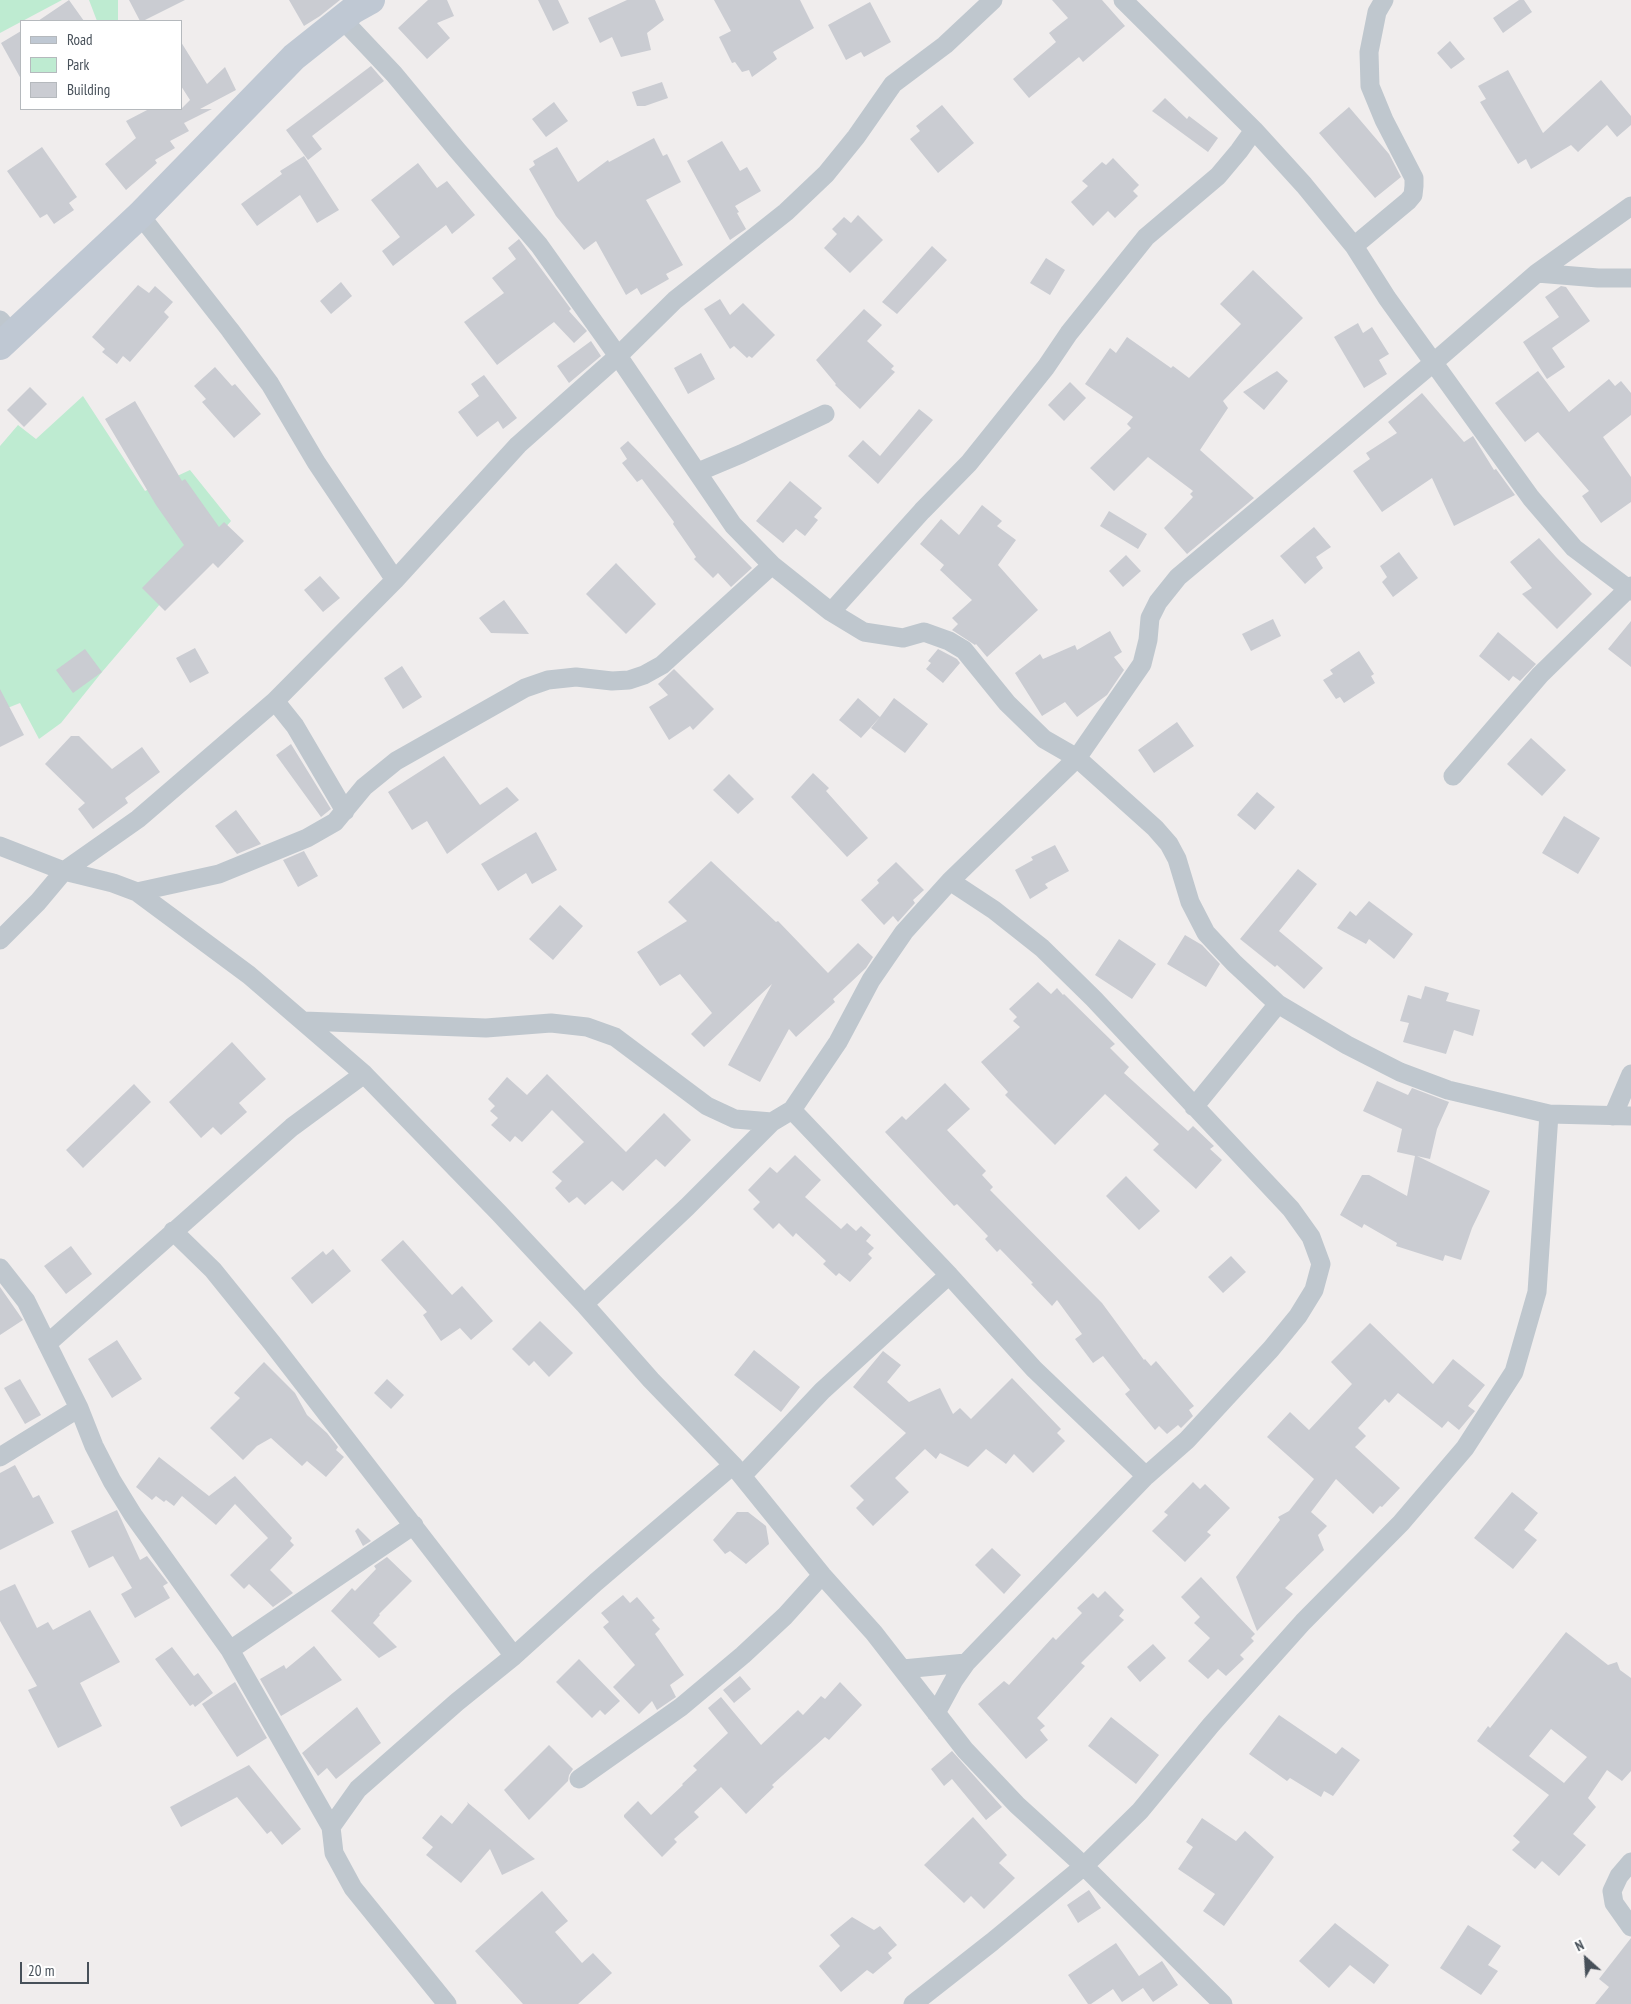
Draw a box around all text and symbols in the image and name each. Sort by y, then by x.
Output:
legend [20,20,182,110]
text: Road [67,30,93,49]
text: Park [67,55,89,74]
text: Building [67,80,110,99]
north arrow [1561,1934,1611,1984]
text: N [1572,1936,1587,1955]
scale bar [22,1952,91,1984]
text: 20 m [28,1961,54,1980]

